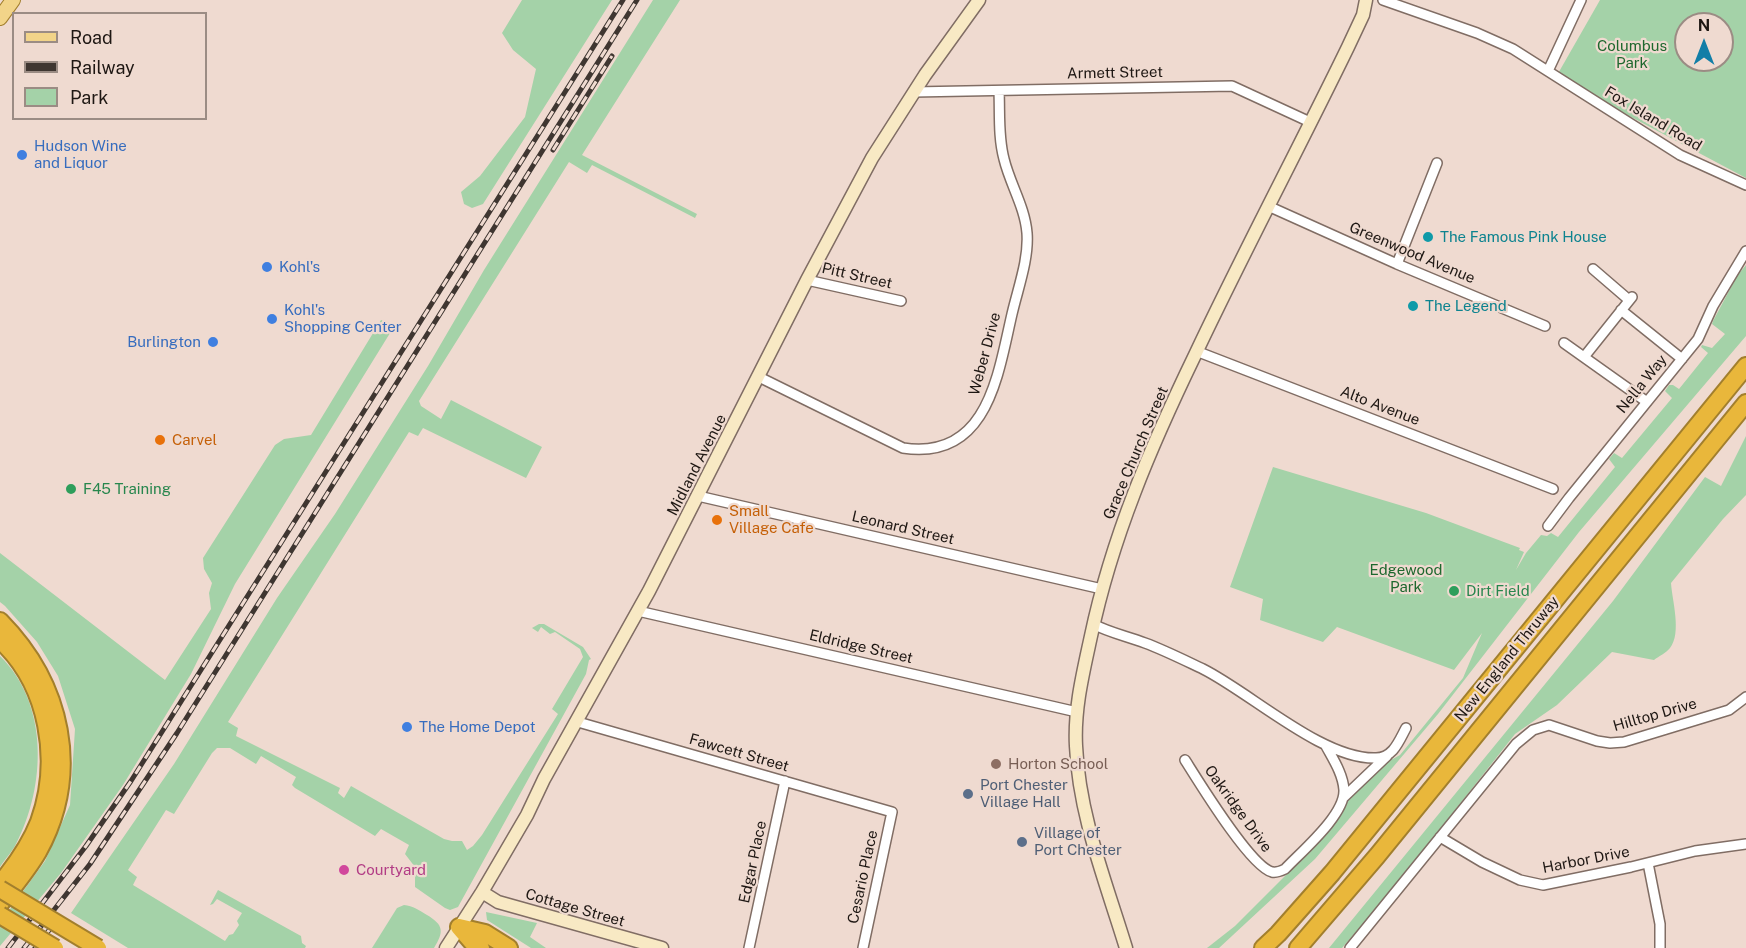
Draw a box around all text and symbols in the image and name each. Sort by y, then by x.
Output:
legend [12,12,207,120]
north arrow [1674,12,1734,72]
text: N [1698,16,1710,35]
text: Road [70,27,113,48]
park label: Columbus Park [1597,37,1667,72]
text: Railway [70,57,135,78]
street label: Armett Street [1067,63,1163,83]
street label: Fox Island Road [1601,83,1705,155]
text: Park [70,87,108,108]
place label: Hudson Wine and Liquor [34,137,127,172]
marker: Hudson Wine and Liquor [15,148,29,162]
street label: Greenwood Avenue [1346,218,1478,288]
place label: The Famous Pink House [1440,228,1607,246]
marker: The Famous Pink House [1421,230,1435,244]
place label: Kohl's [279,258,320,276]
street label: Pitt Street [820,259,894,293]
marker: Kohl's [260,260,274,274]
place label: The Legend [1425,297,1507,315]
marker: The Legend [1406,299,1420,313]
place label: Kohl's Shopping Center [284,301,402,336]
street label: Weber Drive [965,311,1005,397]
marker: Kohl's Shopping Center [265,312,279,326]
place label: Burlington [127,333,201,351]
marker: Burlington [206,335,220,349]
street label: Nella Way [1613,351,1671,417]
street label: Alto Avenue [1338,383,1422,429]
street label: Grace Church Street [1100,384,1172,522]
street label: Midland Avenue [664,411,730,519]
place label: Carvel [172,431,217,449]
marker: Carvel [153,433,167,447]
place label: F45 Training [83,480,171,498]
marker: F45 Training [64,482,78,496]
place label: Small Village Cafe [729,502,814,537]
street label: Leonard Street [850,507,956,549]
marker: Small Village Cafe [710,513,724,527]
park label: Edgewood Park [1369,561,1443,596]
place label: Dirt Field [1466,582,1530,600]
marker: Dirt Field [1447,584,1461,598]
street label: New England Thruway [1451,593,1563,725]
street label: Eldridge Street [807,626,915,668]
street label: Hilltop Drive [1611,694,1699,736]
place label: The Home Depot [419,718,535,736]
marker: The Home Depot [400,720,414,734]
street label: Fawcett Street [687,730,791,776]
place label: Horton School [1008,755,1108,773]
marker: Horton School [989,757,1003,771]
street label: Oakridge Drive [1200,762,1276,856]
place label: Port Chester Village Hall [980,776,1068,811]
marker: Port Chester Village Hall [961,787,975,801]
street label: Edgar Place [735,819,771,905]
place label: Village of Port Chester [1034,824,1122,859]
street label: Cesario Place [844,829,882,925]
marker: Village of Port Chester [1015,835,1029,849]
street label: Harbor Drive [1541,843,1631,877]
place label: Courtyard [356,861,426,879]
marker: Courtyard [337,863,351,877]
street label: Cottage Street [523,885,627,931]

